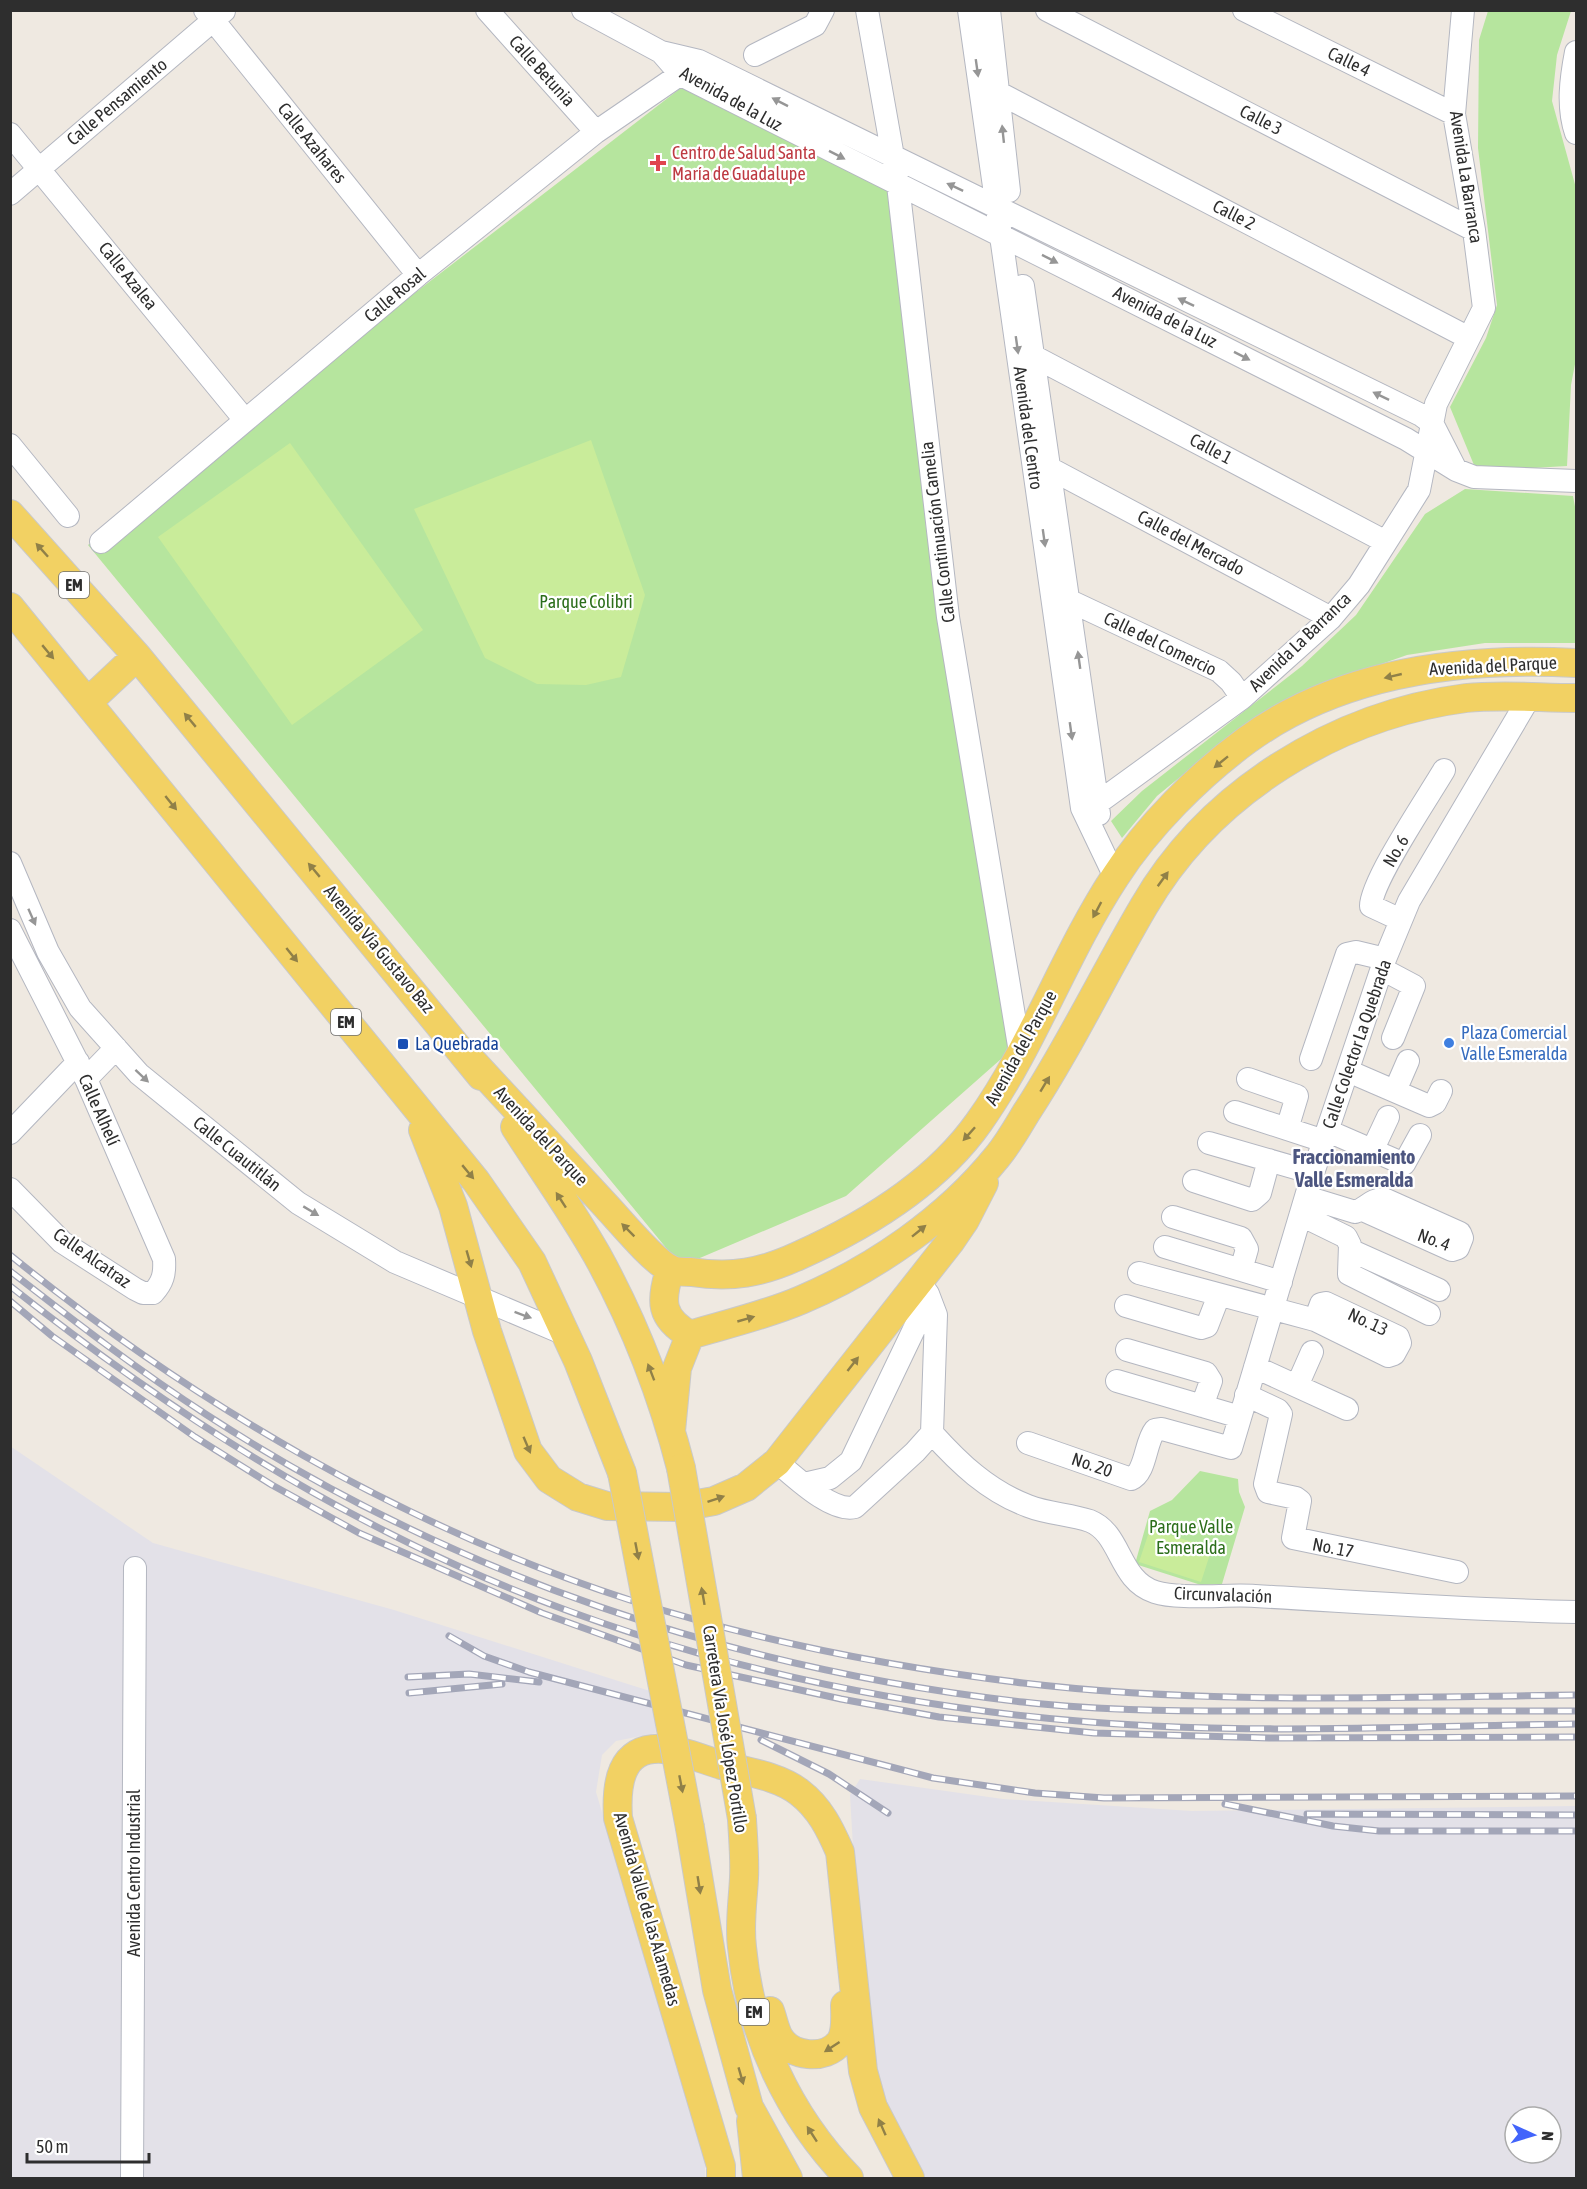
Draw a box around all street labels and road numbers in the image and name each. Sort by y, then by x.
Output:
street label: Calle Betunia [505,31,580,110]
street label: Calle 4 [1324,42,1374,81]
street label: Calle Pensamiento [62,54,171,150]
street label: Avenida de la Luz [677,62,786,135]
street label: Calle Azahares [274,98,351,187]
street label: Calle 3 [1236,100,1286,139]
street label: Avenida La Barranca [1446,109,1487,245]
street label: Calle 2 [1209,195,1259,234]
street label: Calle Azalea [95,237,162,314]
street label: Calle Rosal [360,263,430,326]
street label: Avenida de la Luz [1110,281,1221,352]
street label: Avenida del Centro [1009,365,1048,491]
street label: Calle 1 [1186,429,1236,468]
street label: Calle Continuación Camelia [916,440,959,624]
street label: Calle del Mercado [1134,506,1248,580]
road number: EM [59,572,89,598]
street label: Avenida La Barranca [1244,588,1355,696]
street label: Calle del Comercio [1100,607,1220,680]
street label: Avenida del Parque [1429,652,1557,679]
street label: No. 6 [1378,831,1413,870]
street label: Avenida Vía Gustavo Baz [320,881,439,1017]
street label: Calle Colector La Quebrada [1318,956,1395,1131]
street label: Avenida del Parque [980,987,1061,1109]
road number: EM [331,1009,361,1035]
street label: Calle Alhelí [74,1071,124,1149]
street label: Avenida del Parque [490,1082,593,1190]
street label: Calle Cuautitlán [189,1112,285,1195]
street label: Calle Alcatraz [49,1223,136,1292]
street label: No. 4 [1415,1224,1453,1255]
street label: No. 13 [1345,1303,1392,1340]
street label: No. 20 [1069,1448,1115,1481]
street label: No. 17 [1311,1533,1356,1562]
street label: Circunvalación [1173,1582,1273,1607]
street label: Carretera Vía José López Portillo [699,1624,752,1834]
street label: Avenida Centro Industrial [123,1789,144,1957]
street label: Avenida Valle de las Alamedas [610,1810,685,2008]
road number: EM [739,1999,769,2025]

